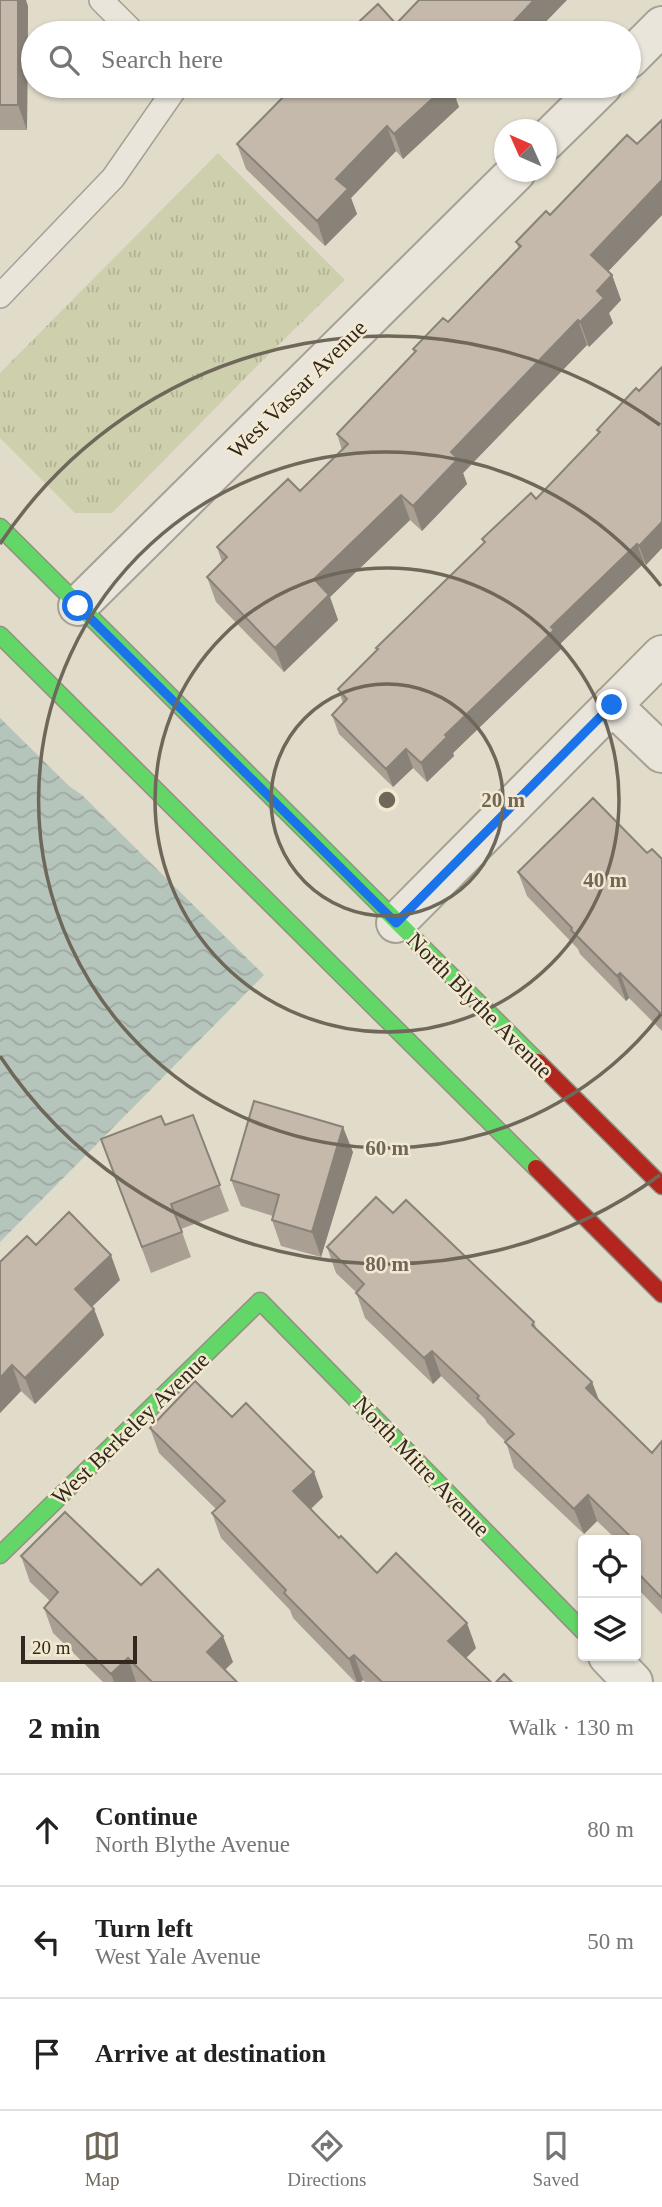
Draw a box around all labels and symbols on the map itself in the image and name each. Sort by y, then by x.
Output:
north arrow [494,119,557,182]
street label: West Vassar Avenue [223,315,372,464]
route start [62,590,93,621]
route end [596,689,627,720]
centre of rings [375,788,399,812]
text: 20 m [481,788,525,812]
text: 40 m [583,868,627,892]
street label: North Blythe Avenue [402,928,557,1083]
text: 60 m [365,1136,409,1160]
text: 80 m [365,1252,409,1276]
street label: West Berkeley Avenue [47,1347,214,1510]
street label: North Mitre Avenue [348,1391,495,1542]
scale bar [21,1633,136,1665]

